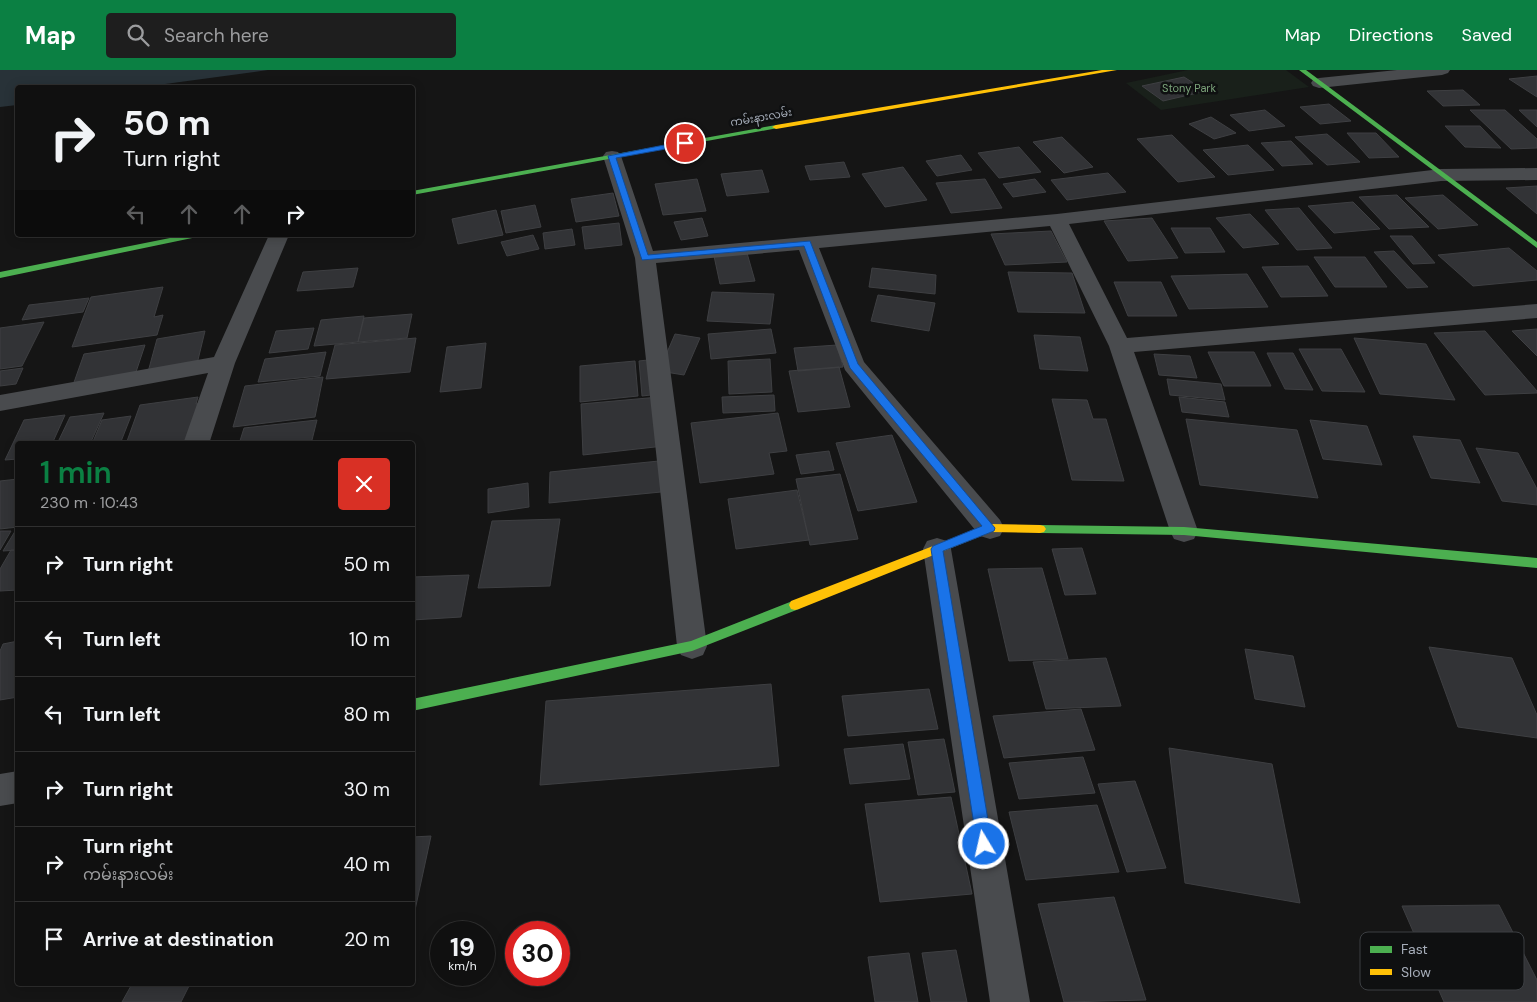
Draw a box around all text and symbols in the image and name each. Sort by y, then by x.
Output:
search box [106,13,456,58]
text: Map [25,20,76,51]
icon: search [124,21,152,49]
text: Search here [164,23,269,48]
text: Map [1285,23,1321,47]
text: Directions [1349,23,1434,47]
text: Saved [1462,23,1512,47]
park label: Stony Park [1162,81,1216,95]
text: 50 m [123,100,211,146]
icon: right [40,105,105,170]
street label: ကမ်းနားလမ်း [729,105,793,131]
pin [664,122,706,164]
icon: arrive [671,129,699,157]
text: Turn right [123,144,220,173]
icon: left [122,200,150,228]
icon: ahead [175,200,203,228]
icon: ahead [228,200,256,228]
icon: right [281,200,309,228]
text: 1 min [40,453,112,492]
button: close [338,458,390,510]
text: 230 m · 10:43 [40,492,138,513]
icon: right [40,550,68,578]
text: Turn right [83,552,173,577]
text: 50 m [343,552,390,577]
icon: left [40,625,68,653]
text: Turn left [83,627,161,652]
text: 10 m [349,627,390,652]
icon: left [40,700,68,728]
text: Turn left [83,702,161,727]
text: 80 m [343,702,390,727]
icon: right [40,775,68,803]
text: Turn right [83,777,173,802]
text: 30 m [344,777,390,802]
position arrow [957,817,1009,869]
text: Turn right [83,834,173,859]
icon: right [40,850,68,878]
text: 40 m [343,852,390,877]
text: ကမ်းနားလမ်း [83,864,174,885]
speed limit sign: 30 [505,921,570,986]
icon: arrive [40,925,68,953]
text: Arrive at destination [83,927,274,952]
text: 20 m [344,927,390,952]
text: 19 [450,931,475,964]
legend [1360,932,1524,990]
text: Fast [1401,940,1428,958]
text: km/h [448,958,477,974]
text: Slow [1401,963,1431,981]

